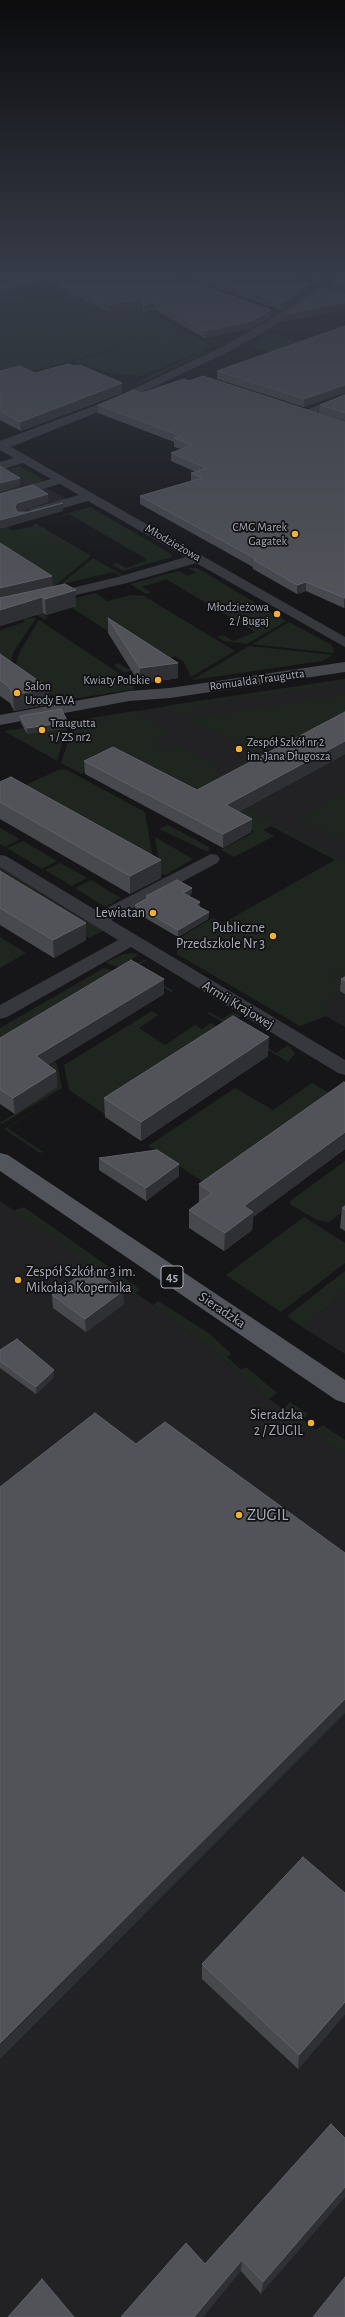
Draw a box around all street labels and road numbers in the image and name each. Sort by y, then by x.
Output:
street label: Młodzieżowa [143,521,203,565]
street label: Romualda Traugutta [209,666,305,694]
street label: Armii Krajowej [199,977,277,1033]
road number: 45 [161,1266,183,1288]
street label: Sieradzka [195,1288,249,1332]

